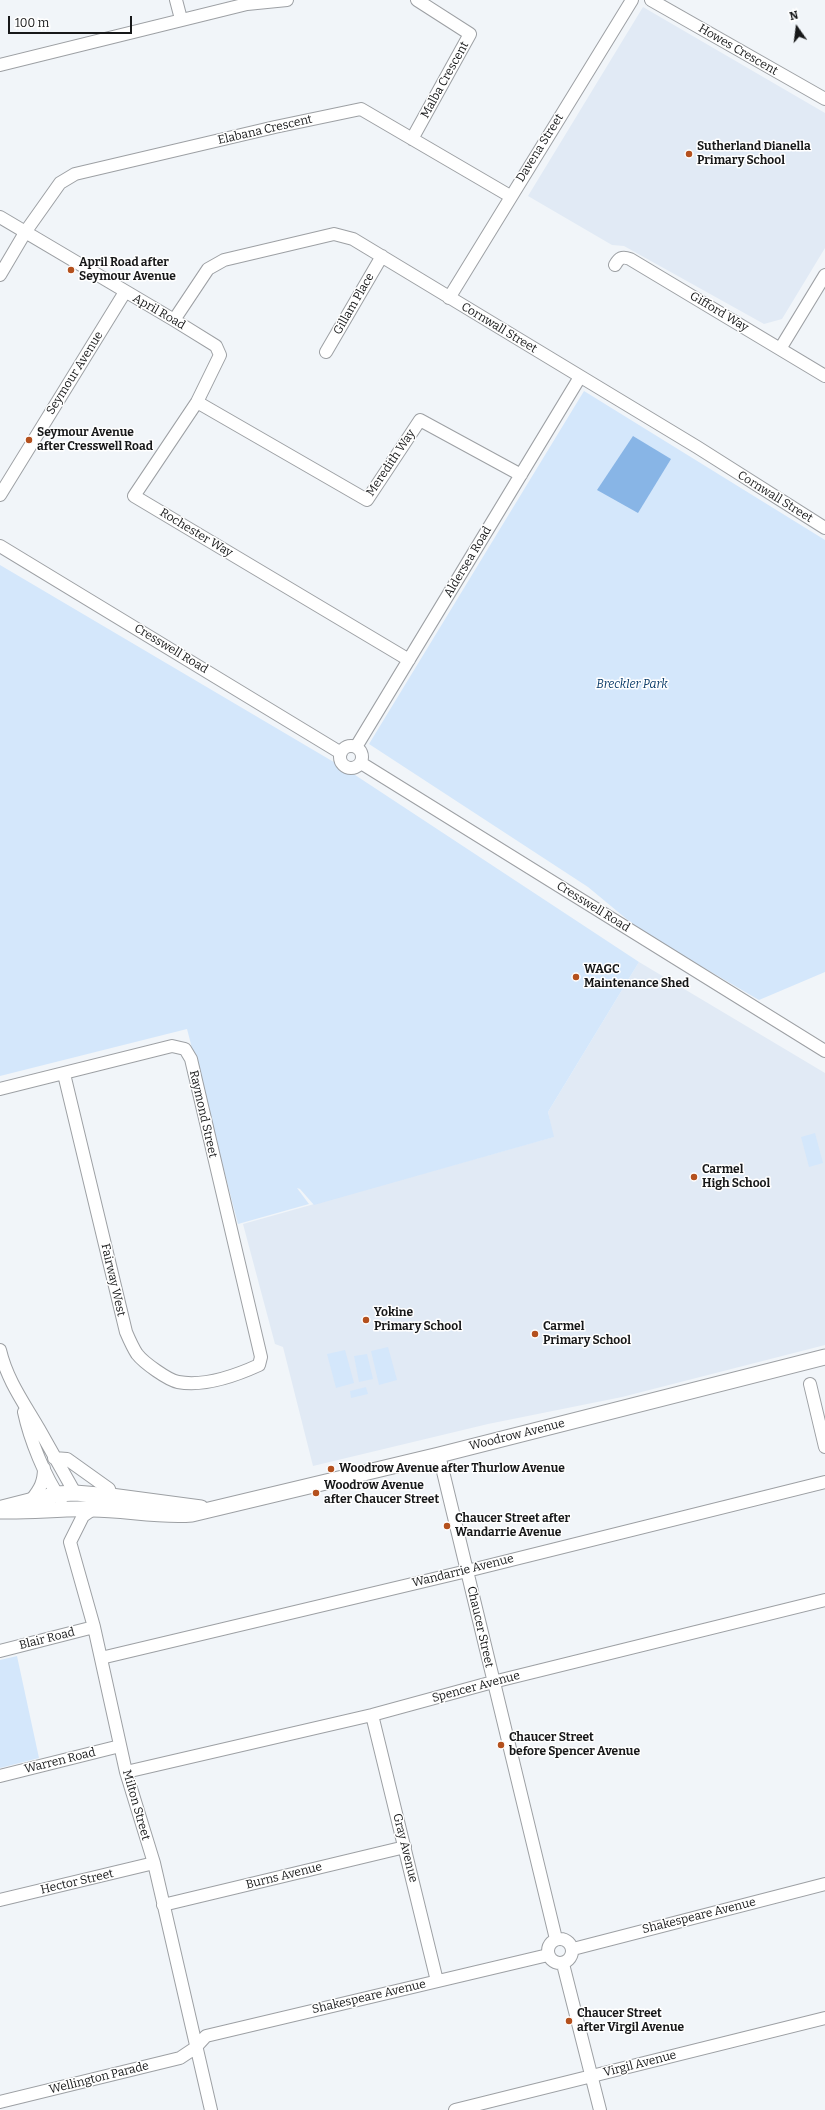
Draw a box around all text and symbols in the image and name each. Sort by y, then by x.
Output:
scale bar [10,8,134,34]
north arrow [777,8,817,48]
text: N [788,9,800,23]
text: 100 m [15,16,49,30]
street label: Howes Crescent [696,21,780,79]
street label: Malba Crescent [418,39,472,121]
street label: Davena Street [513,111,567,185]
street label: Elabana Crescent [216,112,314,148]
place label: Sutherland Dianella Primary School [697,140,811,168]
marker: Sutherland Dianella Primary School [684,149,694,159]
place label: April Road after Seymour Avenue [79,256,176,284]
marker: April Road after Seymour Avenue [66,265,76,275]
street label: Gillam Place [331,271,377,337]
street label: Gifford Way [687,289,751,335]
street label: April Road [130,291,188,333]
street label: Cornwall Street [458,300,540,356]
street label: Seymour Avenue [44,329,106,417]
place label: Seymour Avenue after Cresswell Road [37,426,153,454]
street label: Meredith Way [363,427,419,499]
marker: Seymour Avenue after Cresswell Road [24,435,34,445]
street label: Cornwall Street [735,468,815,526]
street label: Rochester Way [157,506,235,560]
street label: Aldersea Road [441,524,495,600]
street label: Cresswell Road [131,621,211,677]
park label: Breckler Park [596,678,668,692]
street label: Cresswell Road [554,879,632,935]
place label: WAGC Maintenance Shed [584,963,689,991]
marker: WAGC Maintenance Shed [571,972,581,982]
street label: Raymond Street [186,1069,220,1159]
place label: Carmel High School [702,1163,770,1191]
marker: Carmel High School [689,1172,699,1182]
street label: Fairway West [98,1242,128,1318]
place label: Yokine Primary School [374,1306,462,1334]
marker: Yokine Primary School [361,1315,371,1325]
place label: Carmel Primary School [543,1320,631,1348]
marker: Carmel Primary School [530,1329,540,1339]
street label: Woodrow Avenue [468,1416,566,1454]
place label: Woodrow Avenue after Thurlow Avenue [339,1462,565,1476]
marker: Woodrow Avenue after Thurlow Avenue [326,1464,336,1474]
place label: Woodrow Avenue after Chaucer Street [324,1479,439,1507]
marker: Woodrow Avenue after Chaucer Street [311,1488,321,1498]
place label: Chaucer Street after Wandarrie Avenue [455,1512,570,1540]
marker: Chaucer Street after Wandarrie Avenue [442,1521,452,1531]
street label: Wandarrie Avenue [411,1551,515,1591]
street label: Chaucer Street [464,1585,496,1669]
street label: Blair Road [18,1625,76,1653]
street label: Spencer Avenue [430,1668,522,1706]
place label: Chaucer Street before Spencer Avenue [509,1731,640,1759]
marker: Chaucer Street before Spencer Avenue [496,1740,506,1750]
street label: Warren Road [23,1745,97,1777]
street label: Milton Street [119,1768,153,1842]
street label: Gray Avenue [389,1812,421,1884]
street label: Burns Avenue [244,1860,324,1892]
street label: Hector Street [39,1867,115,1897]
street label: Shakespeare Avenue [641,1895,757,1937]
street label: Shakespeare Avenue [311,1977,427,2017]
place label: Chaucer Street after Virgil Avenue [577,2007,684,2035]
marker: Chaucer Street after Virgil Avenue [564,2016,574,2026]
street label: Virgil Avenue [602,2048,678,2080]
street label: Wellington Parade [48,2059,150,2097]

